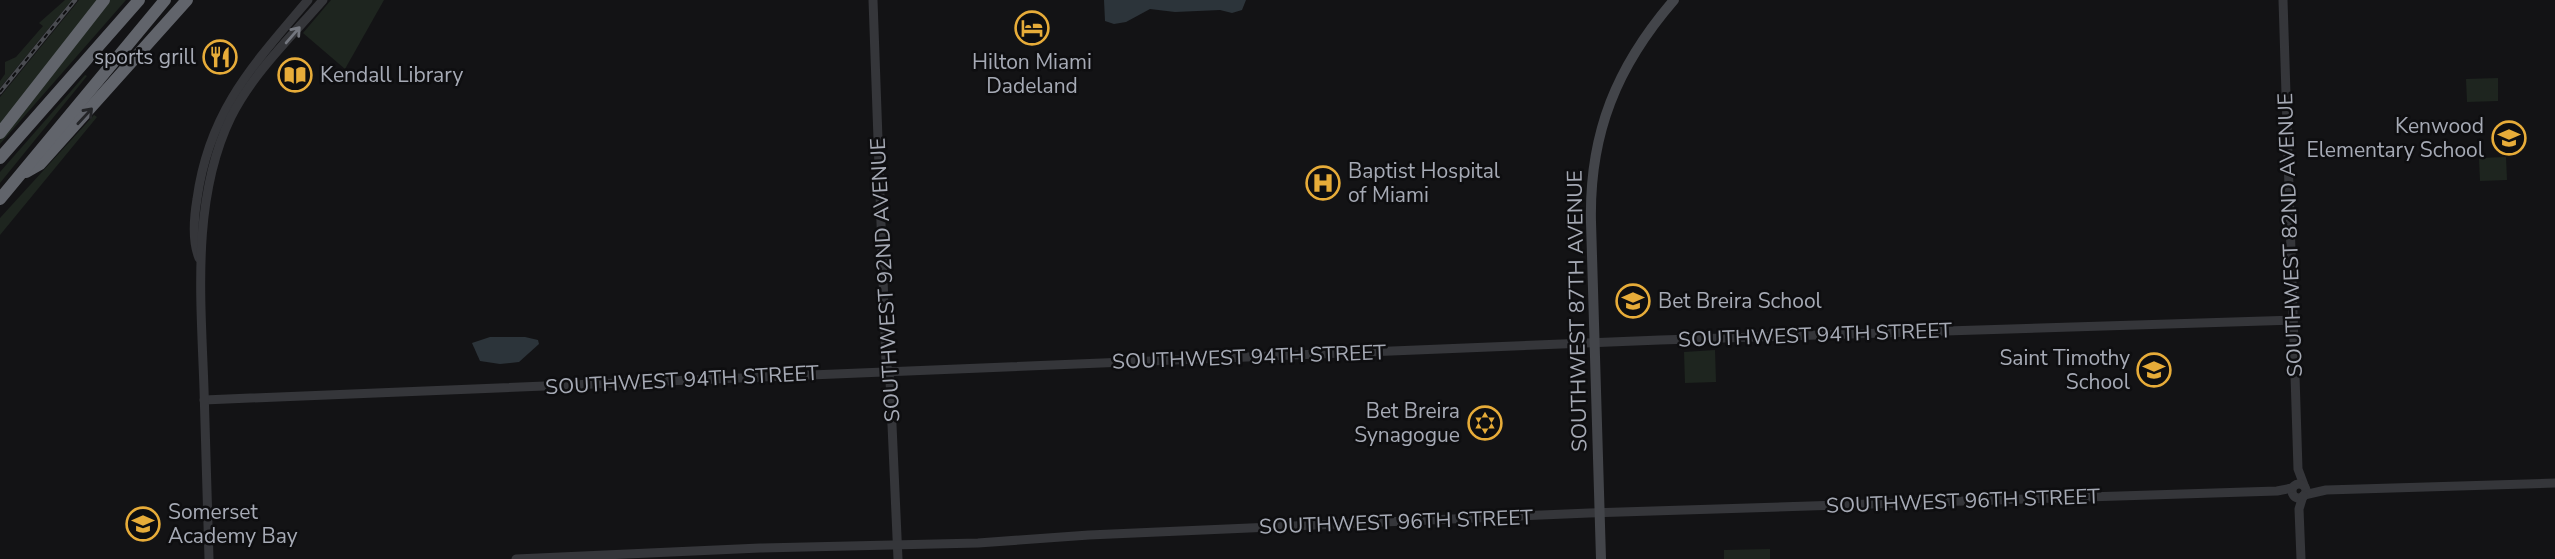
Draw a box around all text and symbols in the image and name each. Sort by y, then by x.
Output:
hotel icon: Hilton Miami Dadeland [1013,9,1051,47]
one-way arrow [285,26,301,44]
restaurant icon: sports grill [201,38,239,76]
place label: sports grill [94,43,197,71]
place label: Hilton Miami Dadeland [972,48,1092,100]
library icon: Kendall Library [276,56,314,94]
place label: Kendall Library [320,61,463,89]
street label: SOUTHWEST 82ND AVENUE [2271,92,2309,378]
one-way arrow [76,108,93,125]
place label: Kenwood Elementary School [2306,112,2485,164]
school or university icon: Kenwood Elementary School [2490,119,2528,157]
street label: SOUTHWEST 92ND AVENUE [864,137,906,423]
place label: Baptist Hospital of Miami [1348,157,1501,209]
hospital icon: Baptist Hospital of Miami [1304,164,1342,202]
street label: SOUTHWEST 87TH AVENUE [1561,170,1593,452]
school or university icon: Bet Breira School [1614,282,1652,320]
place label: Bet Breira School [1658,287,1823,315]
street label: SOUTHWEST 94TH STREET [1678,316,1953,354]
street label: SOUTHWEST 94TH STREET [1112,338,1387,376]
place label: Saint Timothy School [1999,344,2131,396]
school or university icon: Saint Timothy School [2135,351,2173,389]
street label: SOUTHWEST 94TH STREET [544,359,820,401]
place label: Bet Breira Synagogue [1354,397,1460,449]
synagogue icon: Bet Breira Synagogue [1466,404,1504,442]
street label: SOUTHWEST 96TH STREET [1826,482,2101,520]
place label: Somerset Academy Bay [168,498,298,550]
street label: SOUTHWEST 96TH STREET [1259,503,1534,541]
school or university icon: Somerset Academy Bay [124,505,162,543]

